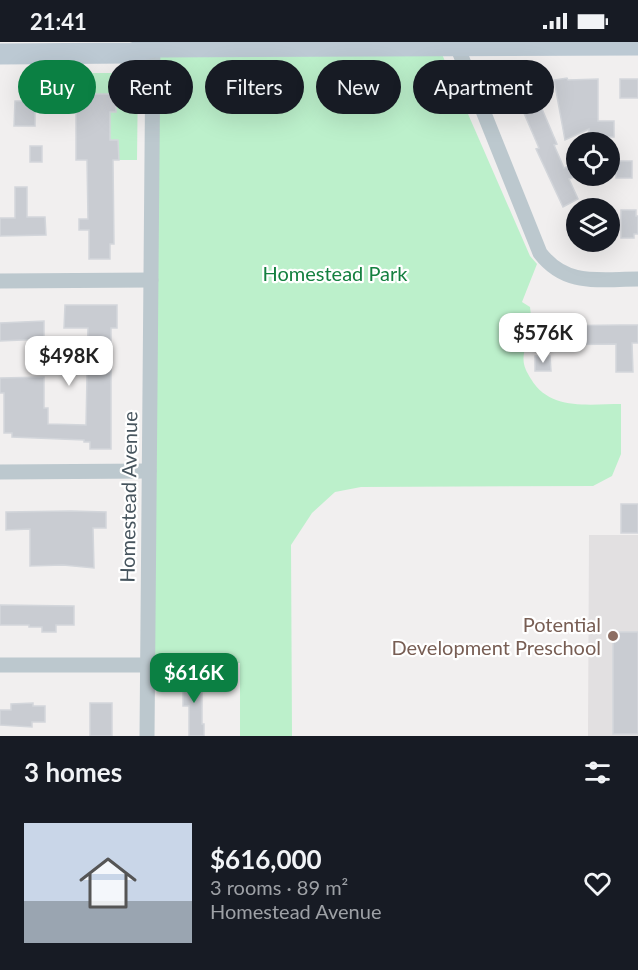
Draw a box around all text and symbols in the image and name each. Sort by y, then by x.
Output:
text: 21:41 [30,8,87,35]
chip: Buy [18,60,96,114]
chip: Rent [108,60,193,114]
chip: Filters [205,60,304,114]
chip: New [316,60,401,114]
chip: Apartment [413,60,554,114]
map controls [566,132,620,252]
button: locate [566,132,620,186]
button: layers [566,198,620,252]
park label: Homestead Park [263,261,408,285]
pin: $576K [501,313,585,364]
text: $576K [513,320,573,344]
pin: $498K [27,336,111,387]
text: $498K [39,343,99,367]
street label: Homestead Avenue [115,411,141,583]
place label: Potential Development Preschool [391,612,601,659]
marker: Potential Development Preschool [606,629,620,643]
pin: $616K [152,653,236,704]
text: $616K [164,660,224,684]
text: 3 homes [24,756,122,788]
icon: filters [581,756,614,789]
text: $616,000 [210,843,322,875]
icon: home [72,847,144,919]
icon: heart [581,867,614,900]
text: 3 rooms · 89 m² [210,875,348,899]
text: Homestead Avenue [210,899,381,923]

